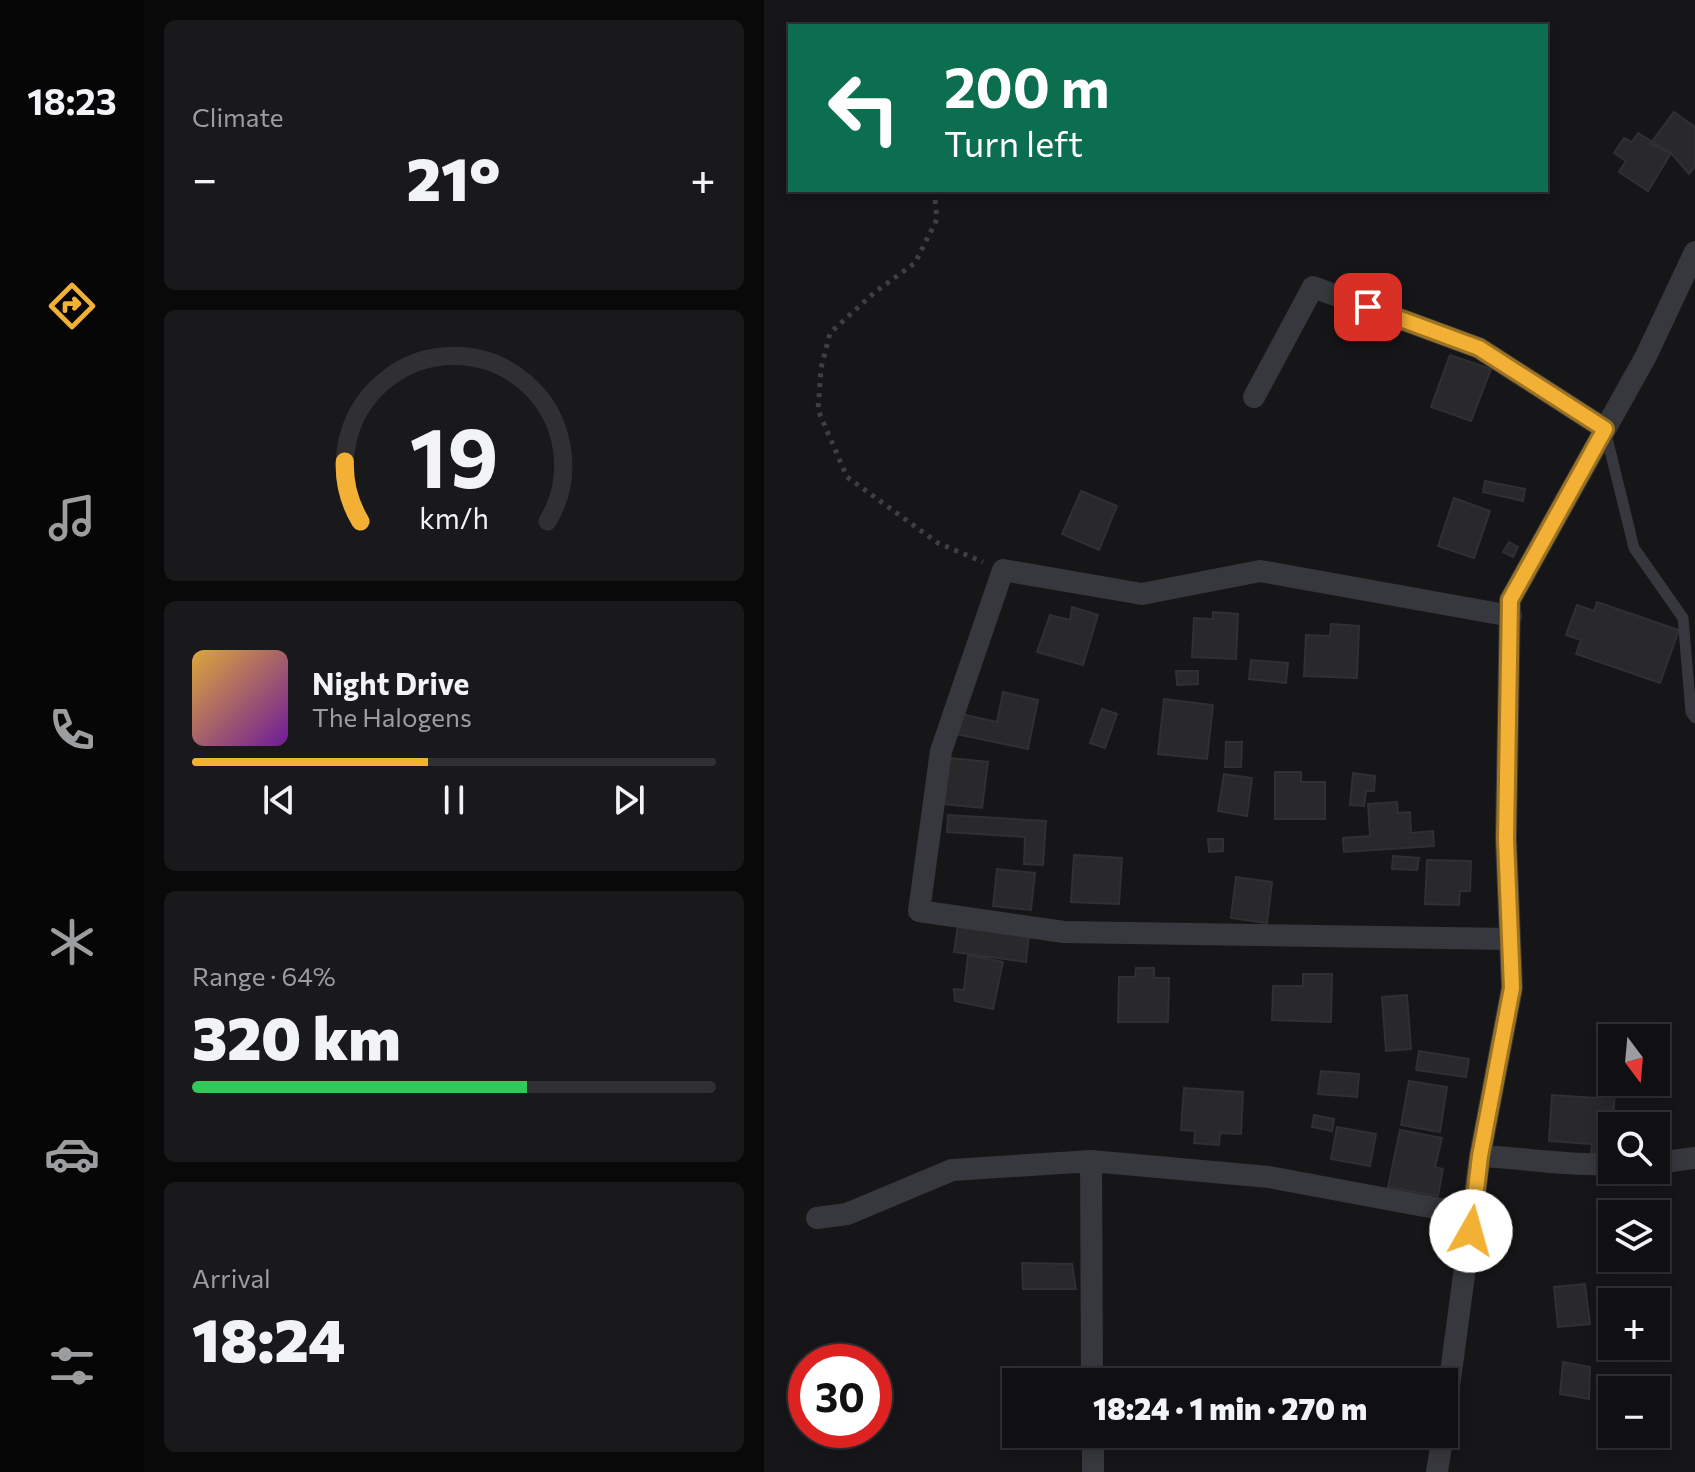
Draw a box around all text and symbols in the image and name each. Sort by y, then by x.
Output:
text: 200 m [944,51,1110,120]
icon: left [812,56,916,160]
text: 18:23 [27,78,117,122]
text: Climate [192,101,284,132]
text: Turn left [944,120,1083,164]
text: 21° [406,140,501,213]
text: − [192,150,217,204]
text: + [690,150,716,204]
pin [1334,273,1402,341]
icon: directions [44,278,100,334]
icon: arrive [1346,285,1390,329]
text: 19 [410,402,498,504]
icon: music [44,490,100,546]
text: km/h [419,500,489,535]
text: Night Drive [312,664,469,701]
text: The Halogens [312,701,472,732]
icon: phone [44,702,100,758]
icon: previous [257,778,301,822]
icon: pause [432,778,476,822]
icon: next [607,778,651,822]
icon: climate [44,914,100,970]
text: Range · 64% [192,960,336,991]
text: 320 km [192,999,401,1072]
north arrow [1598,1024,1670,1096]
map controls [1598,1024,1670,1448]
button: search [1598,1112,1670,1184]
icon: car [44,1126,100,1182]
position arrow [1429,1189,1513,1273]
button: layers [1598,1200,1670,1272]
text: Arrival [192,1262,271,1293]
button: + [1598,1288,1670,1360]
text: 18:24 [192,1301,346,1374]
icon: filters [44,1338,100,1394]
speed limit sign: 30 [788,1344,892,1448]
button: − [1598,1376,1670,1448]
text: 18:24 · 1 min · 270 m [1093,1389,1367,1426]

